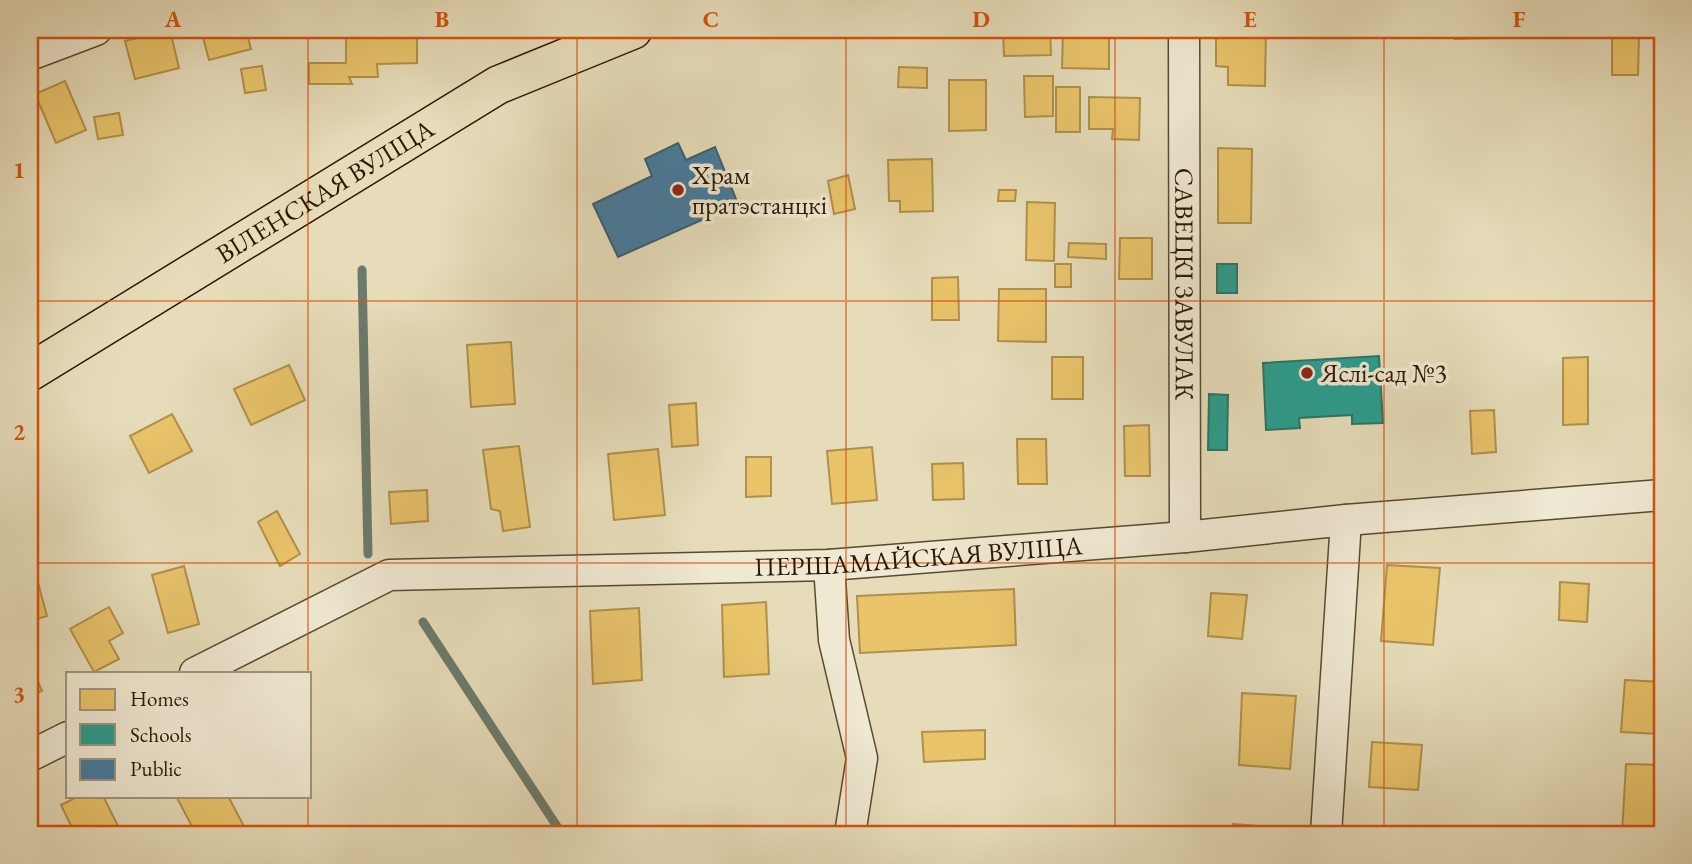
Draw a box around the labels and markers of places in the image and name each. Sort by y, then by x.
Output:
place label: Храм пратэстанцкі [691,158,827,222]
marker: Храм пратэстанцкі [670,182,686,198]
place label: Яслі-сад №3 [1320,356,1447,390]
marker: Яслі-сад №3 [1299,365,1315,381]

